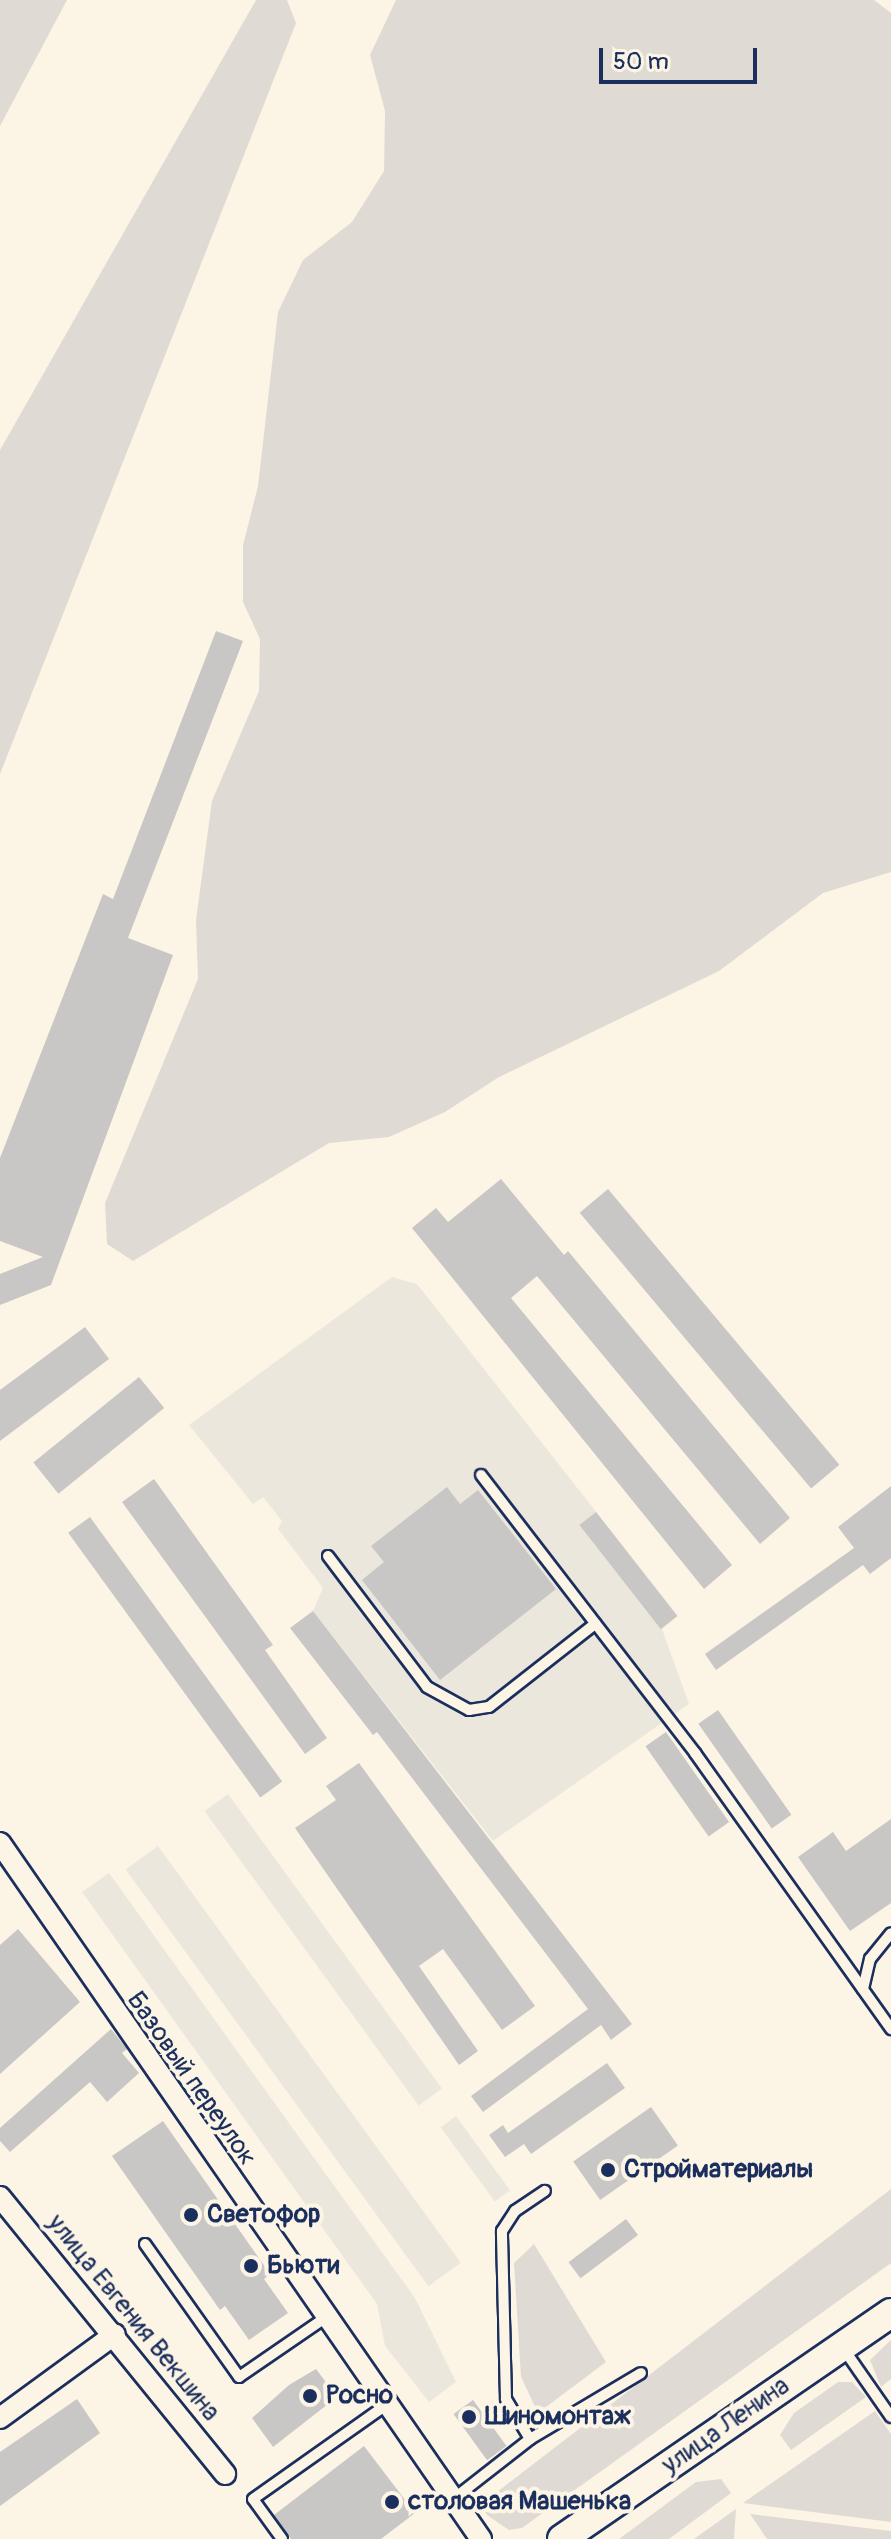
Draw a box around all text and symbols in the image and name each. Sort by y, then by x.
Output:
scale bar [603,32,761,82]
text: 50 m [613,47,669,76]
street label: Базовый переулок [119,1986,263,2172]
place label: Стройматериалы [624,2154,813,2186]
marker: Стройматериалы [599,2161,617,2179]
place label: Светофор [207,2199,320,2231]
marker: Светофор [182,2206,200,2224]
street label: улица Евгения Векшина [40,2208,226,2428]
place label: Бьюти [267,2250,339,2282]
marker: Бьюти [242,2257,260,2275]
street label: улица Ленина [656,2371,796,2481]
place label: Росно [326,2380,393,2412]
marker: Росно [301,2387,319,2405]
place label: Шиномонтаж [485,2401,631,2433]
marker: Шиномонтаж [460,2408,478,2426]
place label: cтоловая Машенька [408,2486,631,2518]
marker: cтоловая Машенька [383,2493,401,2511]

